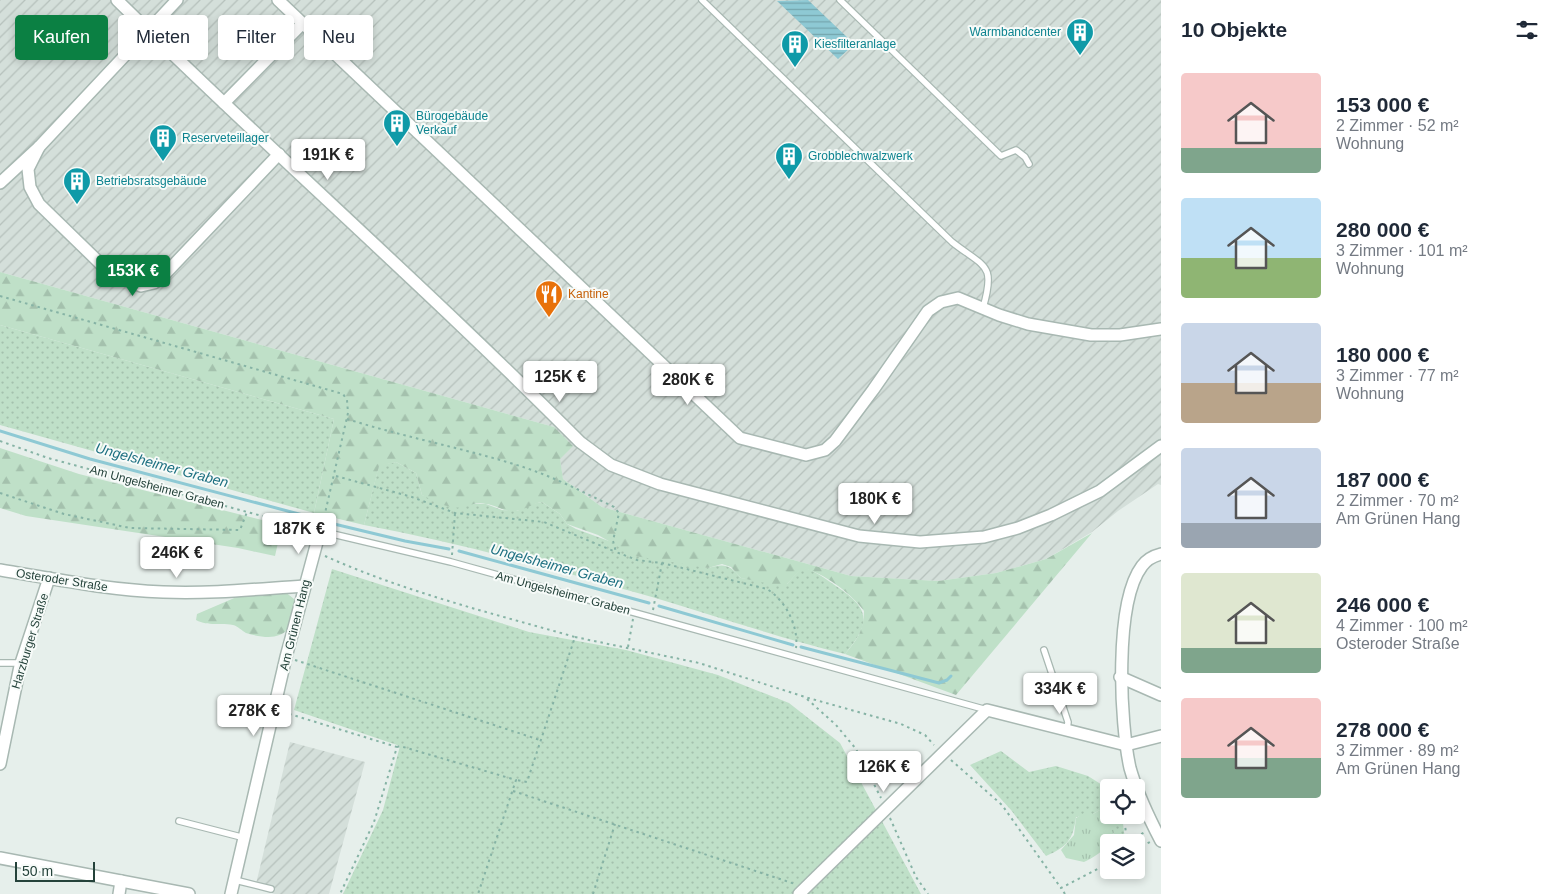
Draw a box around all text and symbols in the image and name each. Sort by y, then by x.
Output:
chip: Kaufen [15,15,108,60]
chip: Mieten [118,15,208,60]
chip: Filter [218,15,294,60]
chip: Neu [304,15,373,60]
icon: filters [1513,16,1541,44]
building icon: Warmbandcenter [1065,17,1095,56]
text: 10 Objekte [1181,18,1287,41]
place label: Warmbandcenter [969,25,1061,39]
building icon: Kiesfilteranlage [780,29,810,68]
place label: Kiesfilteranlage [814,37,896,51]
icon: home [1221,93,1281,153]
text: 153 000 € [1336,93,1429,116]
building icon: Bürogebäude Verkauf [382,108,412,147]
place label: Bürogebäude Verkauf [416,109,488,137]
text: 2 Zimmer · 52 m² [1336,117,1459,134]
building icon: Reserveteillager [148,123,178,162]
place label: Reserveteillager [182,131,269,145]
text: Wohnung [1336,135,1404,152]
pin: 191K € [287,138,369,181]
building icon: Grobblechwalzwerk [774,141,804,180]
text: 191K € [302,146,354,163]
place label: Grobblechwalzwerk [808,149,914,163]
building icon: Betriebsratsgebäude [62,166,92,205]
place label: Betriebsratsgebäude [96,174,207,188]
icon: home [1221,218,1281,278]
text: 280 000 € [1336,218,1429,241]
text: 3 Zimmer · 101 m² [1336,242,1468,259]
pin: 153K € [92,254,174,297]
text: Wohnung [1336,260,1404,277]
text: 153K € [107,262,159,279]
restaurant icon: Kantine [534,279,564,318]
place label: Kantine [568,287,609,301]
icon: home [1221,343,1281,403]
text: 180 000 € [1336,343,1429,366]
pin: 125K € [519,360,601,403]
pin: 280K € [647,364,729,406]
text: 3 Zimmer · 77 m² [1336,367,1459,384]
text: 125K € [534,368,586,385]
text: 280K € [662,371,714,388]
text: Wohnung [1336,385,1404,402]
water label: Ungelsheimer Graben [94,440,230,491]
street label: Am Ungelsheimer Graben [88,462,226,512]
icon: home [1221,468,1281,528]
text: 187 000 € [1336,468,1429,491]
pin: 180K € [834,482,916,525]
text: 180K € [849,490,901,507]
text: 2 Zimmer · 70 m² [1336,492,1459,509]
text: Am Grünen Hang [1336,510,1461,527]
pin: 187K € [258,512,340,555]
text: 187K € [273,520,325,537]
pin: 246K € [136,536,218,579]
water label: Ungelsheimer Graben [489,541,625,592]
text: 246K € [151,544,203,561]
street label: Osteroder Straße [15,566,109,594]
street label: Am Ungelsheimer Graben [494,568,632,618]
street label: Am Grünen Hang [277,578,313,672]
street label: Harzburger Straße [9,591,51,691]
icon: home [1221,593,1281,653]
text: 246 000 € [1336,593,1429,616]
text: 4 Zimmer · 100 m² [1336,617,1468,634]
text: Osteroder Straße [1336,635,1460,652]
pin: 334K € [1019,672,1101,715]
text: 334K € [1034,680,1086,697]
pin: 278K € [213,694,295,737]
text: 278K € [228,702,280,719]
icon: home [1221,718,1281,778]
text: 278 000 € [1336,718,1429,741]
text: 3 Zimmer · 89 m² [1336,742,1459,759]
pin: 126K € [843,750,925,793]
text: 126K € [858,758,910,775]
text: Am Grünen Hang [1336,760,1461,777]
map controls [1100,779,1145,879]
button: locate [1100,779,1145,824]
button: layers [1100,834,1145,879]
scale bar [15,859,95,882]
text: 50 m [22,863,53,879]

